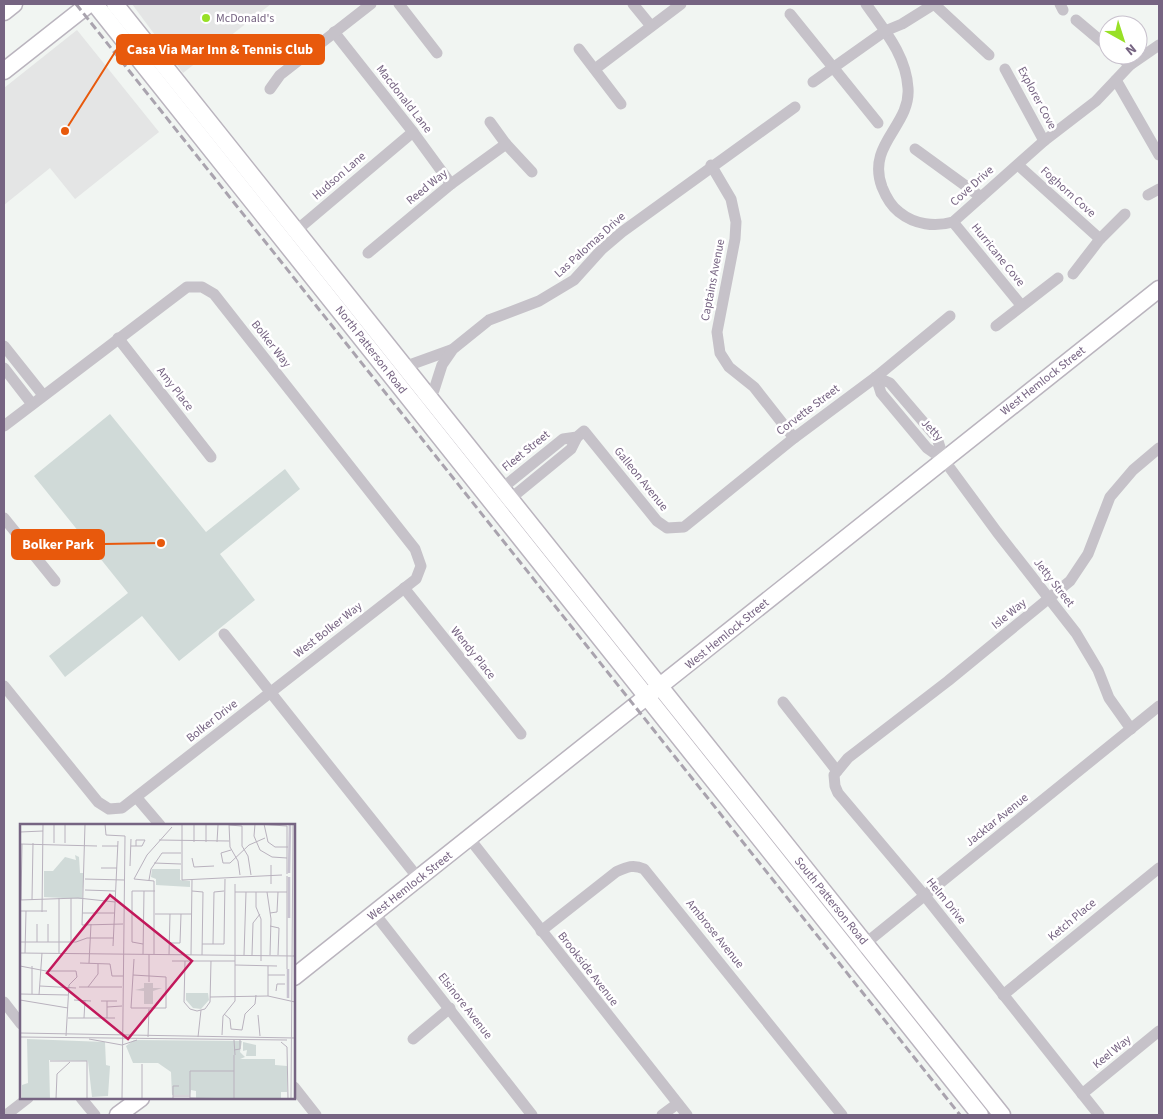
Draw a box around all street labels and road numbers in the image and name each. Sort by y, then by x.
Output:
street label: Macdonald Lane [372,61,436,137]
street label: Explorer Cove [1013,64,1061,132]
street label: Hudson Lane [309,148,369,204]
street label: Cove Drive [947,162,998,210]
street label: Foghorn Cove [1037,162,1099,222]
street label: Reed Way [403,165,452,209]
street label: Las Palomas Drive [551,208,629,282]
street label: Hurricane Cove [967,220,1029,290]
street label: Captains Avenue [697,238,729,322]
street label: North Patterson Road [331,302,411,398]
street label: Bolker Way [247,317,295,372]
street label: West Hemlock Street [997,342,1089,420]
street label: Amy Place [152,363,198,415]
street label: Corvette Street [773,381,843,439]
street label: Jetty [917,415,947,445]
street label: Fleet Street [498,426,554,476]
street label: Galleon Avenue [610,443,672,515]
street label: Jetty Street [1030,555,1078,611]
street label: Isle Way [988,594,1030,633]
street label: West Hemlock Street [681,595,773,673]
street label: West Bolker Way [290,598,366,662]
street label: Wendy Place [446,623,500,683]
street label: Bolker Drive [183,696,241,746]
street label: Jacktar Avenue [962,789,1032,851]
street label: West Hemlock Street [364,847,456,925]
street label: South Patterson Road [790,853,872,949]
street label: Helm Drive [922,874,970,928]
street label: Ketch Place [1044,895,1100,945]
street label: Ambrose Avenue [682,896,748,972]
street label: Brookside Avenue [554,928,622,1010]
street label: Elsinore Avenue [434,969,496,1043]
street label: Keel Way [1089,1031,1135,1073]

